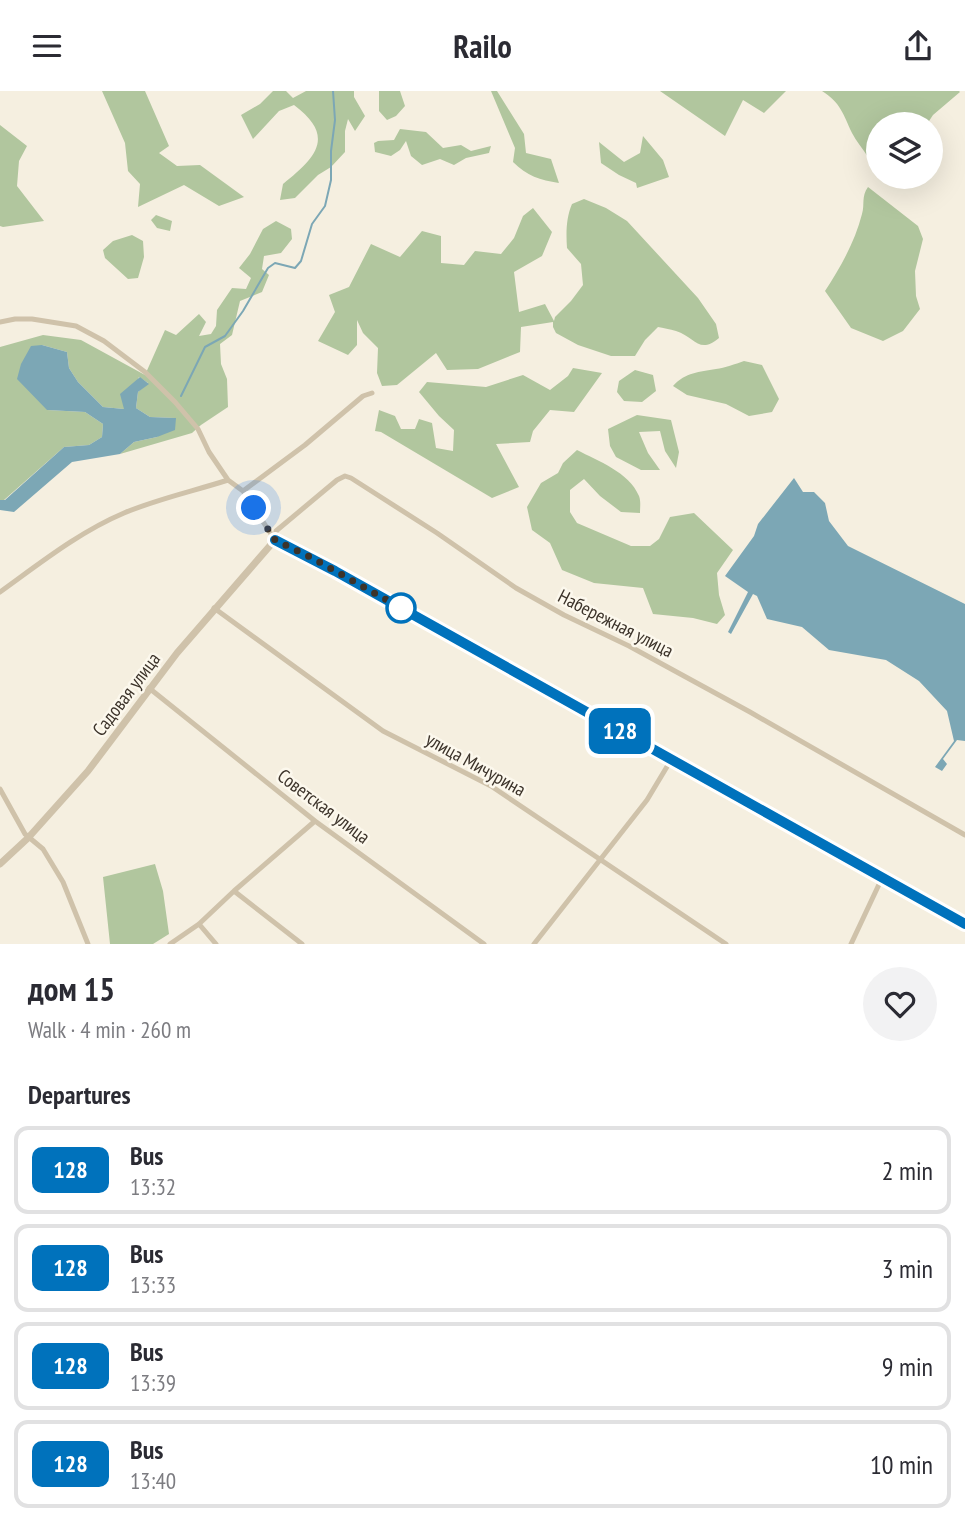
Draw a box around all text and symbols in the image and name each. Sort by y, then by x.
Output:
text: Railo [453,25,512,67]
icon: menu [28,27,66,65]
icon: share [899,27,937,65]
map controls [866,112,943,189]
button: layers [866,112,943,189]
your location [236,490,271,525]
street label: Набережная улица [554,584,678,662]
unlabelled marker [386,593,416,623]
street label: Садовая улица [87,647,165,741]
line badge: 128 [580,708,660,754]
text: 128 [603,715,637,746]
street label: улица Мичурина [422,727,530,801]
street label: Советская улица [273,763,375,849]
text: дом 15 [28,967,115,1010]
button: heart [863,967,937,1041]
text: Walk · 4 min · 260 m [28,1015,191,1044]
text: Departures [28,1078,131,1111]
text: Bus [130,1139,163,1172]
text: 128 [53,1154,88,1185]
text: 2 min [882,1154,933,1187]
text: 13:32 [130,1172,176,1201]
text: Bus [130,1237,163,1270]
text: 128 [53,1252,88,1283]
text: 3 min [882,1252,933,1285]
text: 13:33 [130,1270,176,1299]
text: Bus [130,1335,163,1368]
text: 128 [53,1350,88,1381]
text: 9 min [882,1350,933,1383]
text: 13:39 [130,1368,176,1397]
text: Bus [130,1433,163,1466]
text: 128 [53,1448,88,1479]
text: 10 min [870,1448,933,1481]
text: 13:40 [130,1466,176,1495]

